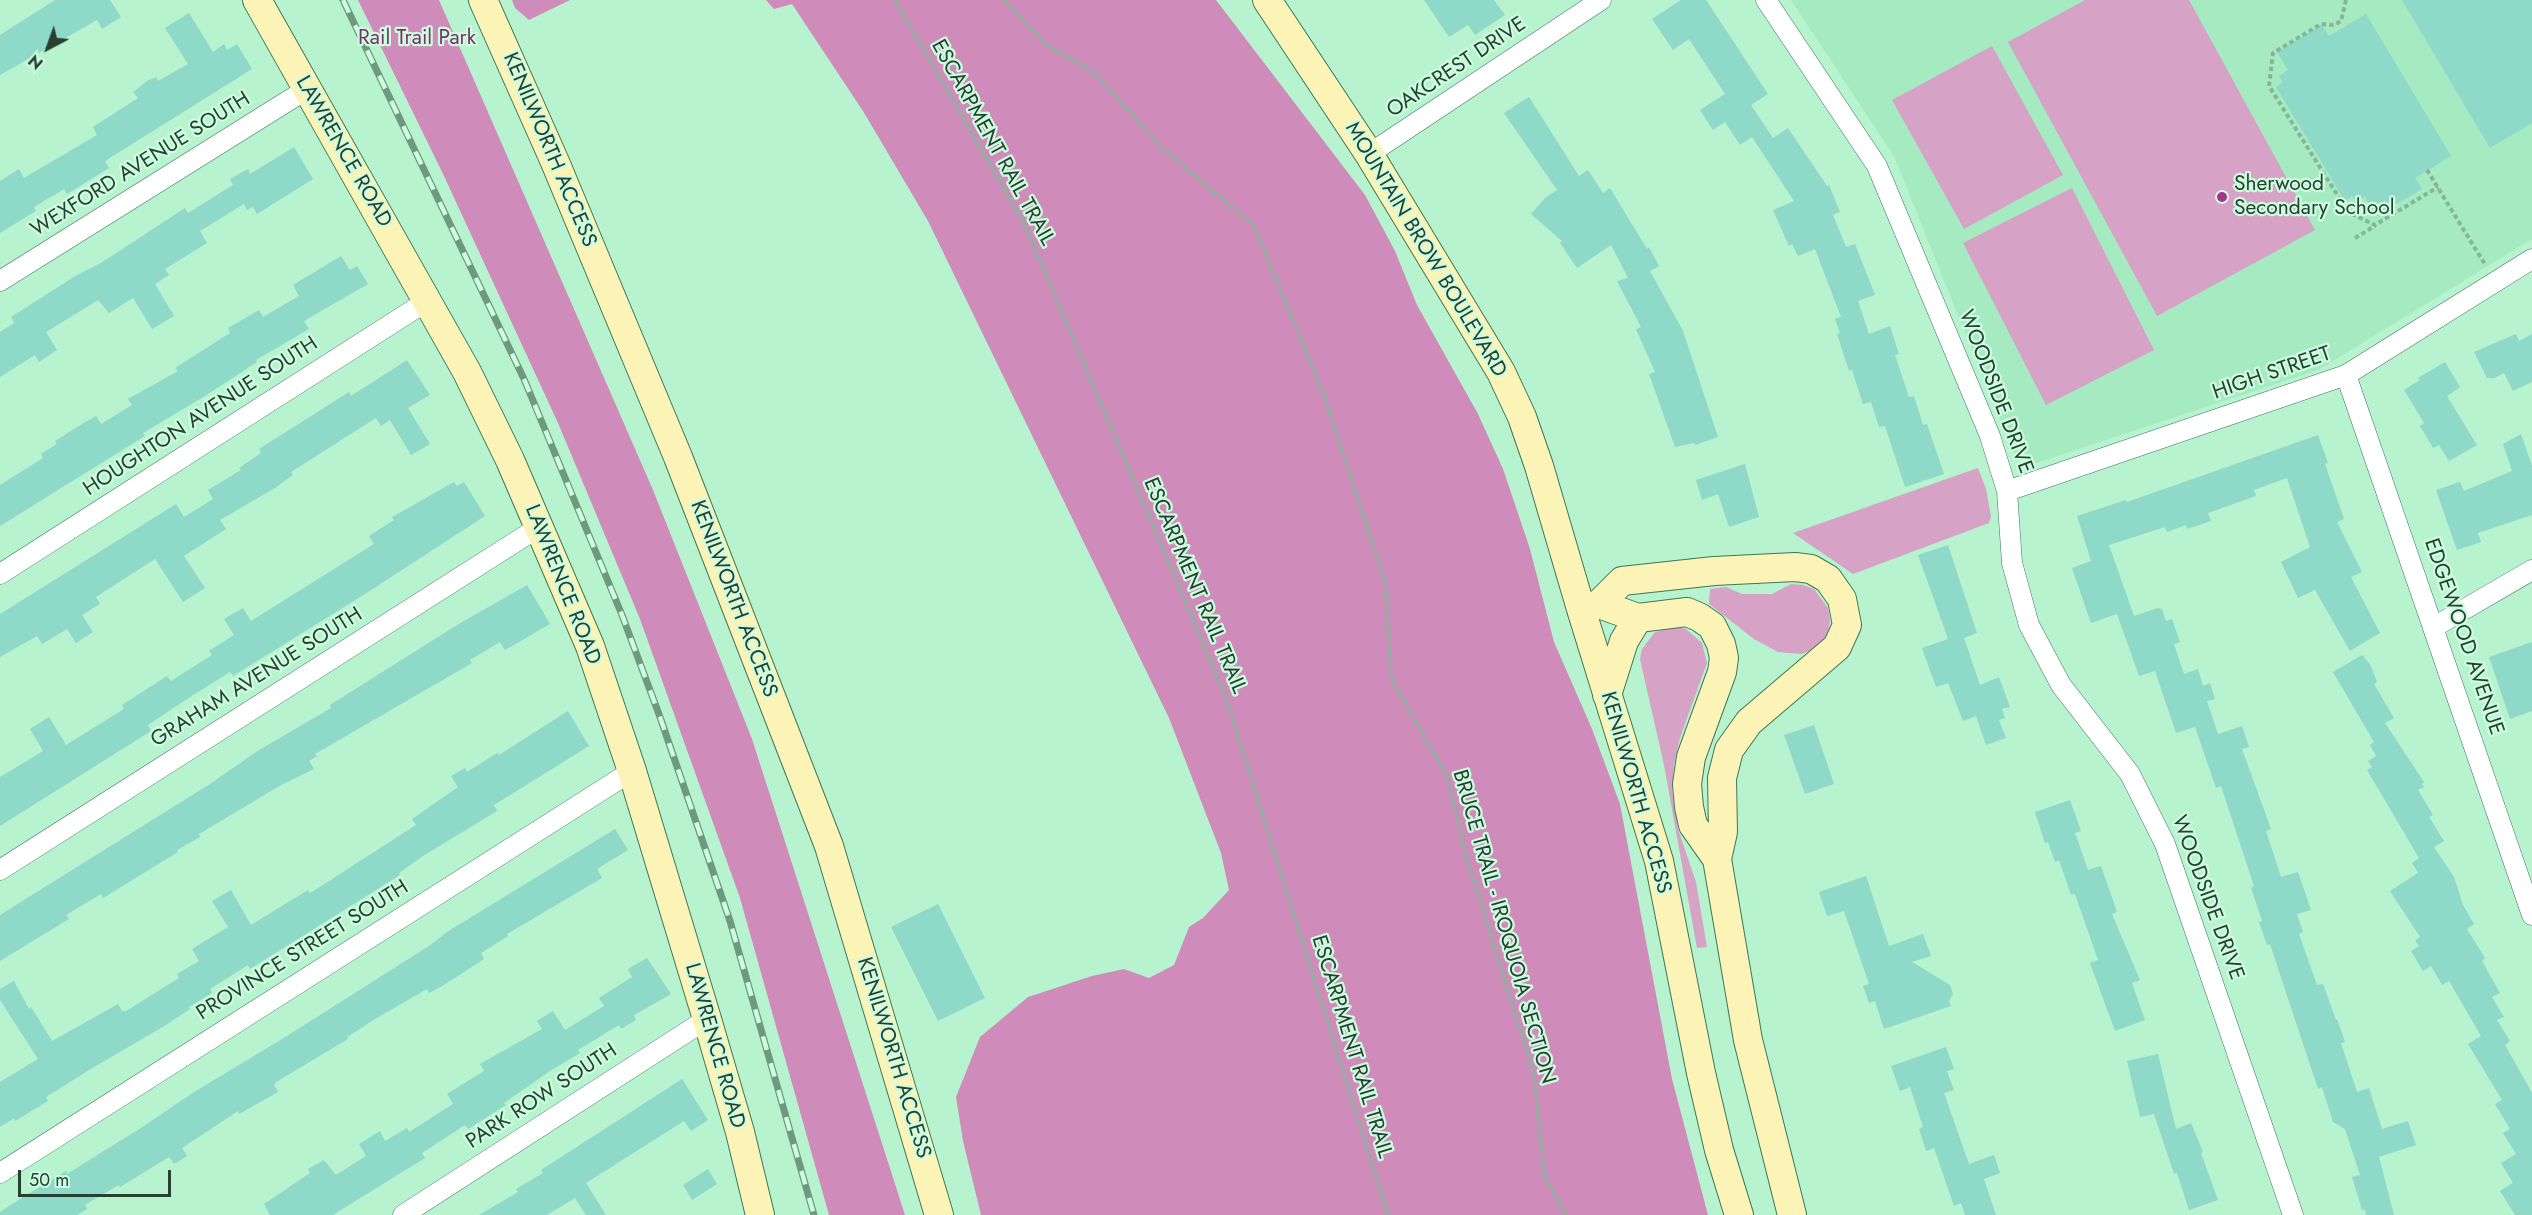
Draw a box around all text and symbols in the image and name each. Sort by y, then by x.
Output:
street label: OAKCREST DRIVE [1383,12,1531,124]
north arrow [18,18,78,78]
park label: Rail Trail Park [358,26,476,52]
street label: ESCARPMENT RAIL TRAIL [925,36,1059,250]
text: N [24,49,48,75]
street label: KENILWORTH ACCESS [497,49,601,251]
street label: LAWRENCE ROAD [290,72,396,232]
street label: WEXFORD AVENUE SOUTH [27,87,255,243]
street label: MOUNTAIN BROW BOULEVARD [1339,118,1511,382]
place label: Sherwood Secondary School [2234,172,2395,222]
marker: Sherwood Secondary School [2215,190,2229,204]
street label: WOODSIDE DRIVE [1952,307,2038,477]
street label: HOUGHTON AVENUE SOUTH [79,332,323,502]
street label: HIGH STREET [2209,342,2335,406]
street label: ESCARPMENT RAIL TRAIL [1137,474,1251,698]
street label: KENILWORTH ACCESS [684,497,782,701]
street label: LAWRENCE ROAD [518,501,606,669]
street label: EDGEWOOD AVENUE [2418,535,2508,739]
street label: GRAHAM AVENUE SOUTH [147,603,367,753]
street label: KENILWORTH ACCESS [1594,689,1676,897]
street label: BRUCE TRAIL - IROQUOIA SECTION [1446,767,1560,1087]
street label: WOODSIDE DRIVE [2166,812,2248,984]
street label: PROVINCE STREET SOUTH [192,875,414,1027]
street label: ESCARPMENT RAIL TRAIL [1305,933,1397,1161]
street label: KENILWORTH ACCESS [850,955,936,1161]
street label: LAWRENCE ROAD [678,961,750,1131]
street label: PARK ROW SOUTH [462,1039,622,1155]
scale bar [21,1158,174,1196]
text: 50 m [29,1167,69,1193]

